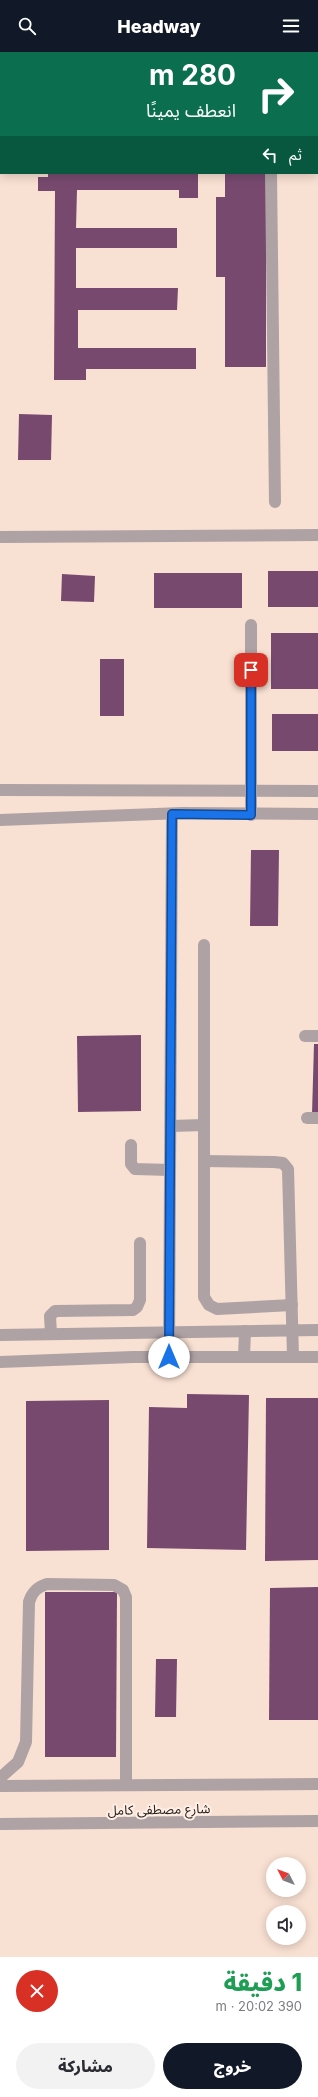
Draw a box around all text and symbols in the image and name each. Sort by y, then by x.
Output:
icon: search [16,15,38,37]
icon: menu [280,15,302,37]
text: Headway [117,16,201,37]
text: 280 m [149,58,236,92]
icon: right [250,68,302,120]
text: انعطف يمينًا [146,100,236,121]
icon: left [259,144,281,166]
text: ثم [289,145,302,164]
pin [234,653,268,687]
icon: arrive [240,659,262,681]
position arrow [148,1336,190,1378]
street label: شارع مصطفى كامل [108,1800,210,1821]
north arrow [266,1857,306,1897]
map controls [266,1857,306,1945]
button: sound [266,1905,306,1945]
text: 1 دقيقة [223,1968,302,1997]
button: close [16,1970,58,2012]
text: 390 m · 20:02 [216,1998,302,2014]
button: مشاركة [16,2043,155,2089]
button: خروج [163,2043,302,2089]

